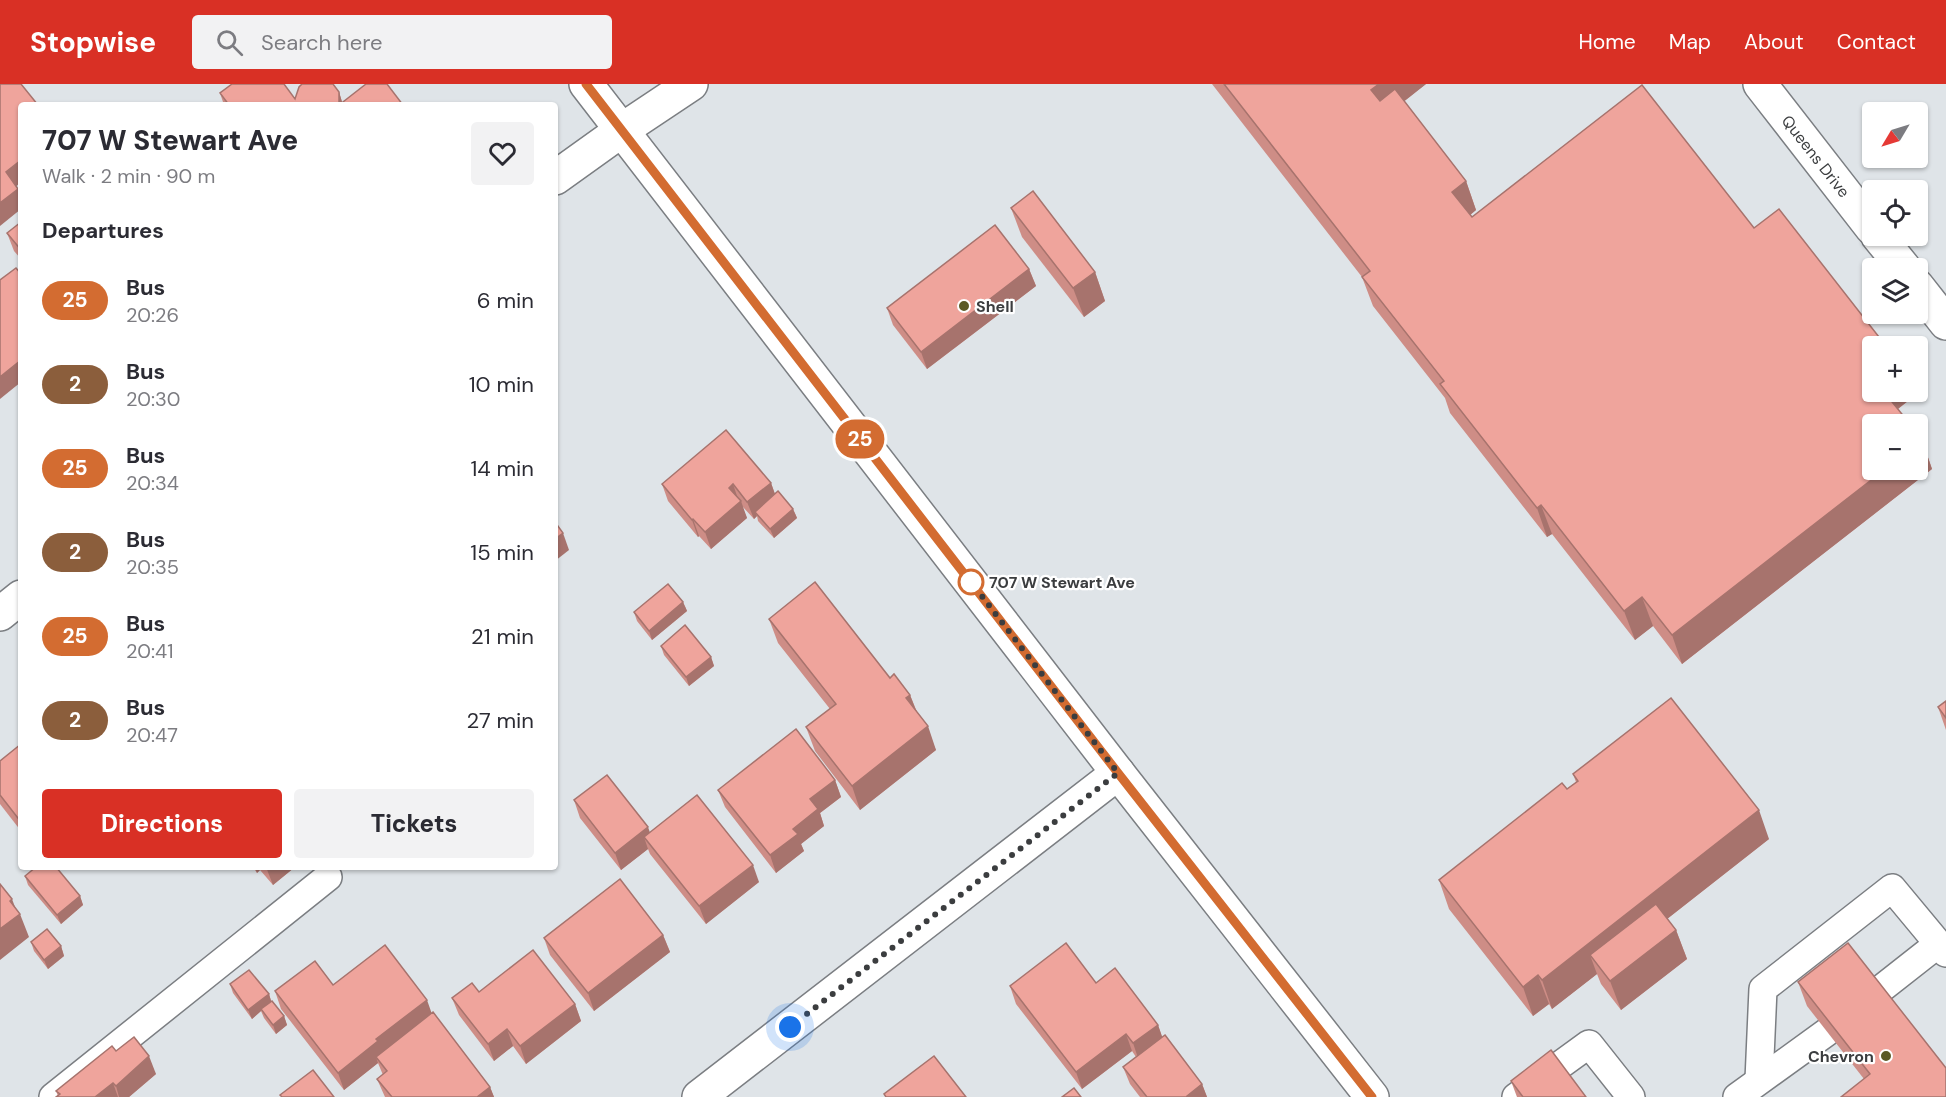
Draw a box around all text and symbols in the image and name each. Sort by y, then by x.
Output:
search box [192,15,612,69]
text: Stopwise [30,24,156,61]
icon: search [213,26,246,59]
text: Search here [261,28,382,57]
text: Home [1578,28,1636,56]
text: Map [1669,28,1711,56]
text: About [1744,28,1804,56]
text: Contact [1837,28,1916,56]
north arrow [1862,102,1928,168]
map controls [1862,102,1928,480]
street label: Queens Drive [1777,111,1854,202]
text: 707 W Stewart Ave [42,122,298,159]
button: heart [471,122,534,185]
text: Walk · 2 min · 90 m [42,163,215,189]
button: locate [1862,180,1928,246]
text: Departures [42,216,164,245]
button: layers [1862,258,1928,324]
text: Bus [126,273,165,302]
text: 25 [62,286,88,314]
text: 6 min [477,286,534,315]
place label: Shell [976,296,1014,317]
marker: Shell [957,299,971,313]
text: 20:26 [126,302,179,328]
button: + [1862,336,1928,402]
text: Bus [126,357,165,386]
text: 2 [69,370,81,398]
text: 10 min [469,370,534,399]
text: 20:30 [126,386,181,412]
button: − [1862,414,1928,480]
line badge: 25 [833,420,887,458]
text: 25 [847,425,873,453]
text: Bus [126,441,165,470]
text: 25 [62,454,88,482]
text: 14 min [470,454,534,483]
text: 20:34 [126,470,179,496]
text: Bus [126,525,165,554]
text: 2 [69,538,81,566]
text: 15 min [470,538,534,567]
text: 20:35 [126,554,179,580]
marker: 707 W Stewart Ave [958,569,984,595]
place label: 707 W Stewart Ave [989,572,1135,593]
text: Bus [126,609,165,638]
text: 25 [62,622,88,650]
text: 21 min [471,622,534,651]
text: 20:41 [126,638,173,664]
text: Bus [126,693,165,722]
text: 2 [69,706,81,734]
text: 27 min [467,706,534,735]
text: 20:47 [126,722,178,748]
button: Directions [42,789,282,858]
button: Tickets [294,789,534,858]
your location [775,1012,805,1042]
place label: Chevron [1808,1046,1874,1067]
marker: Chevron [1879,1049,1893,1063]

